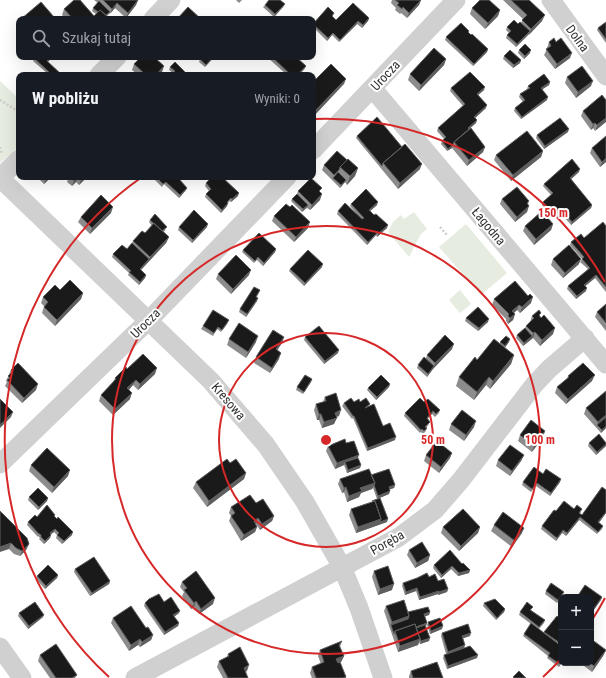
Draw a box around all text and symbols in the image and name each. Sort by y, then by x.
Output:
search box [16,16,316,60]
street label: Dolna [563,22,592,55]
icon: search [30,27,52,49]
text: Szukaj tutaj [62,29,131,47]
street label: Urocza [368,57,403,93]
text: W pobliżu [32,88,99,108]
text: Wyniki: 0 [254,91,300,106]
street label: Łagodna [469,205,509,248]
text: 150 m [538,206,568,220]
street label: Urocza [127,305,163,341]
street label: Kresowa [208,380,249,423]
centre of rings [319,433,333,447]
text: 50 m [421,433,445,447]
text: 100 m [525,433,555,447]
street label: Poręba [368,527,407,558]
map controls [558,594,594,666]
button: + [558,594,594,630]
button: − [558,630,594,666]

